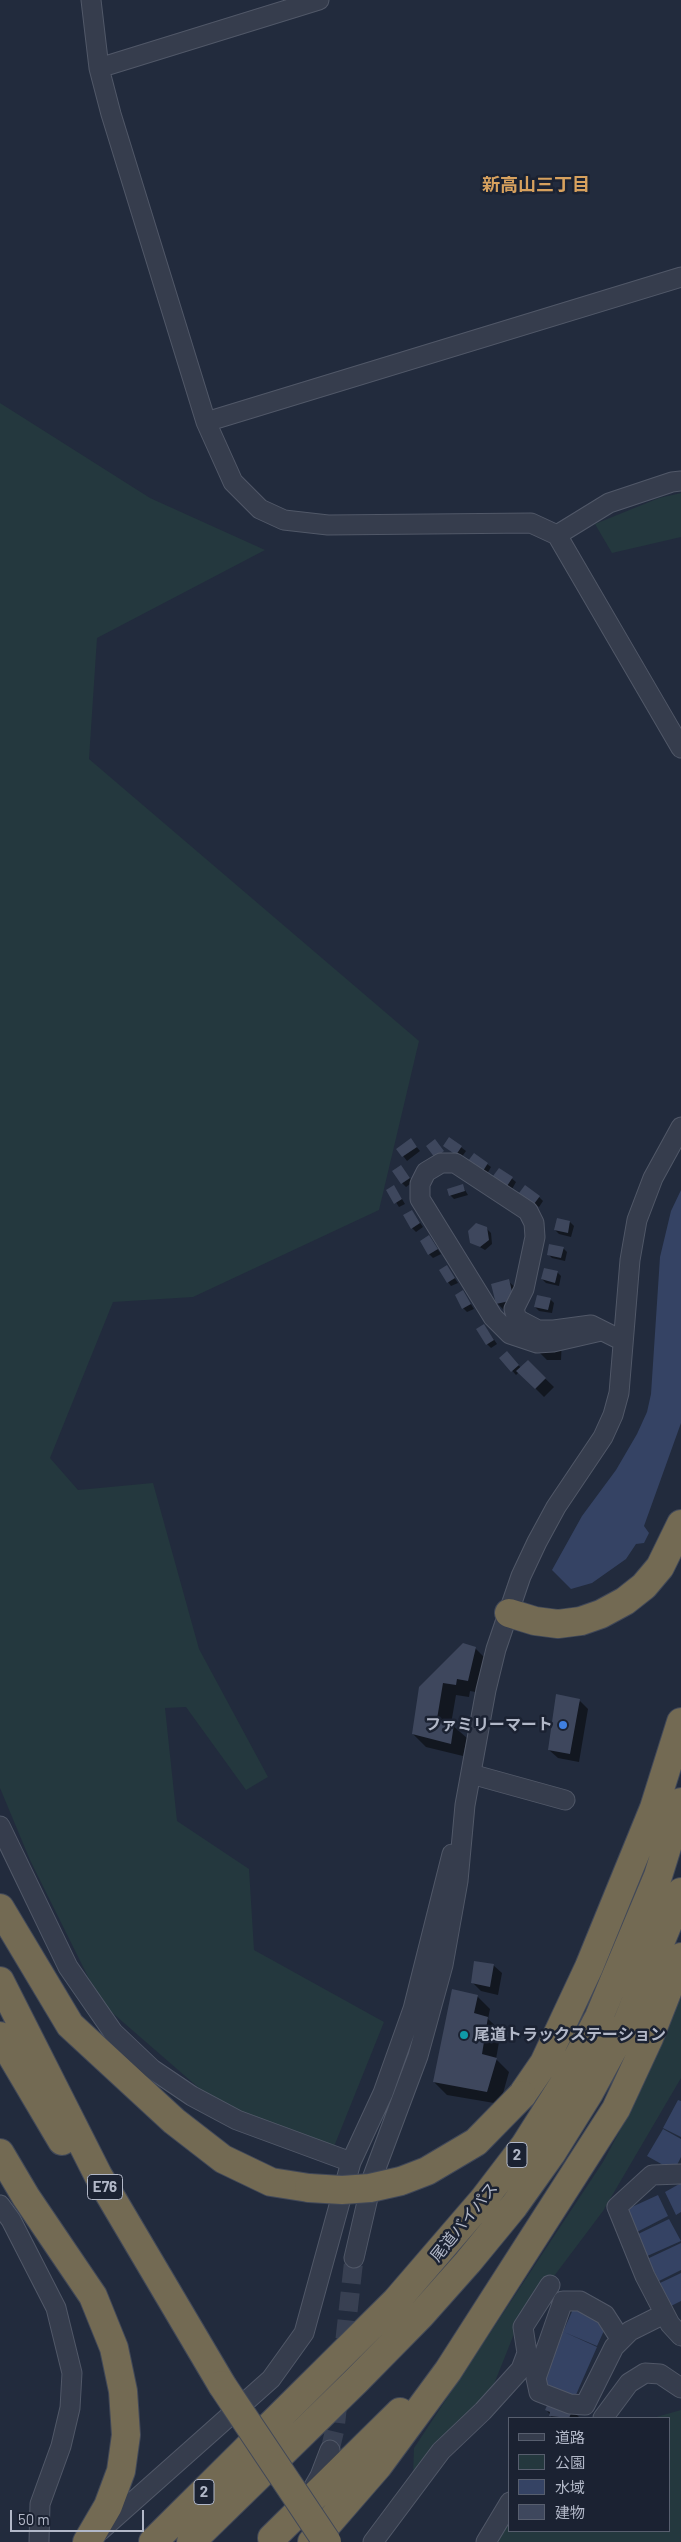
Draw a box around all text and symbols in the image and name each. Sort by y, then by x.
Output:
district label: 新高山三丁目 [482,174,590,196]
place label: ファミリーマート [425,1715,553,1735]
marker: ファミリーマート [557,1719,569,1731]
place label: 尾道トラックステーション [474,2025,666,2045]
marker: 尾道トラックステーション [458,2029,470,2041]
road number: 2 [507,2142,527,2168]
road number: E76 [88,2174,122,2200]
street label: 尾道バイパス [426,2179,502,2265]
legend [508,2417,671,2532]
text: 道路 [555,2428,585,2446]
text: 公園 [555,2453,585,2471]
text: 水域 [555,2478,585,2496]
road number: 2 [194,2480,214,2504]
scale bar [12,2500,146,2532]
text: 建物 [555,2503,585,2521]
text: 50 m [18,2510,50,2528]

